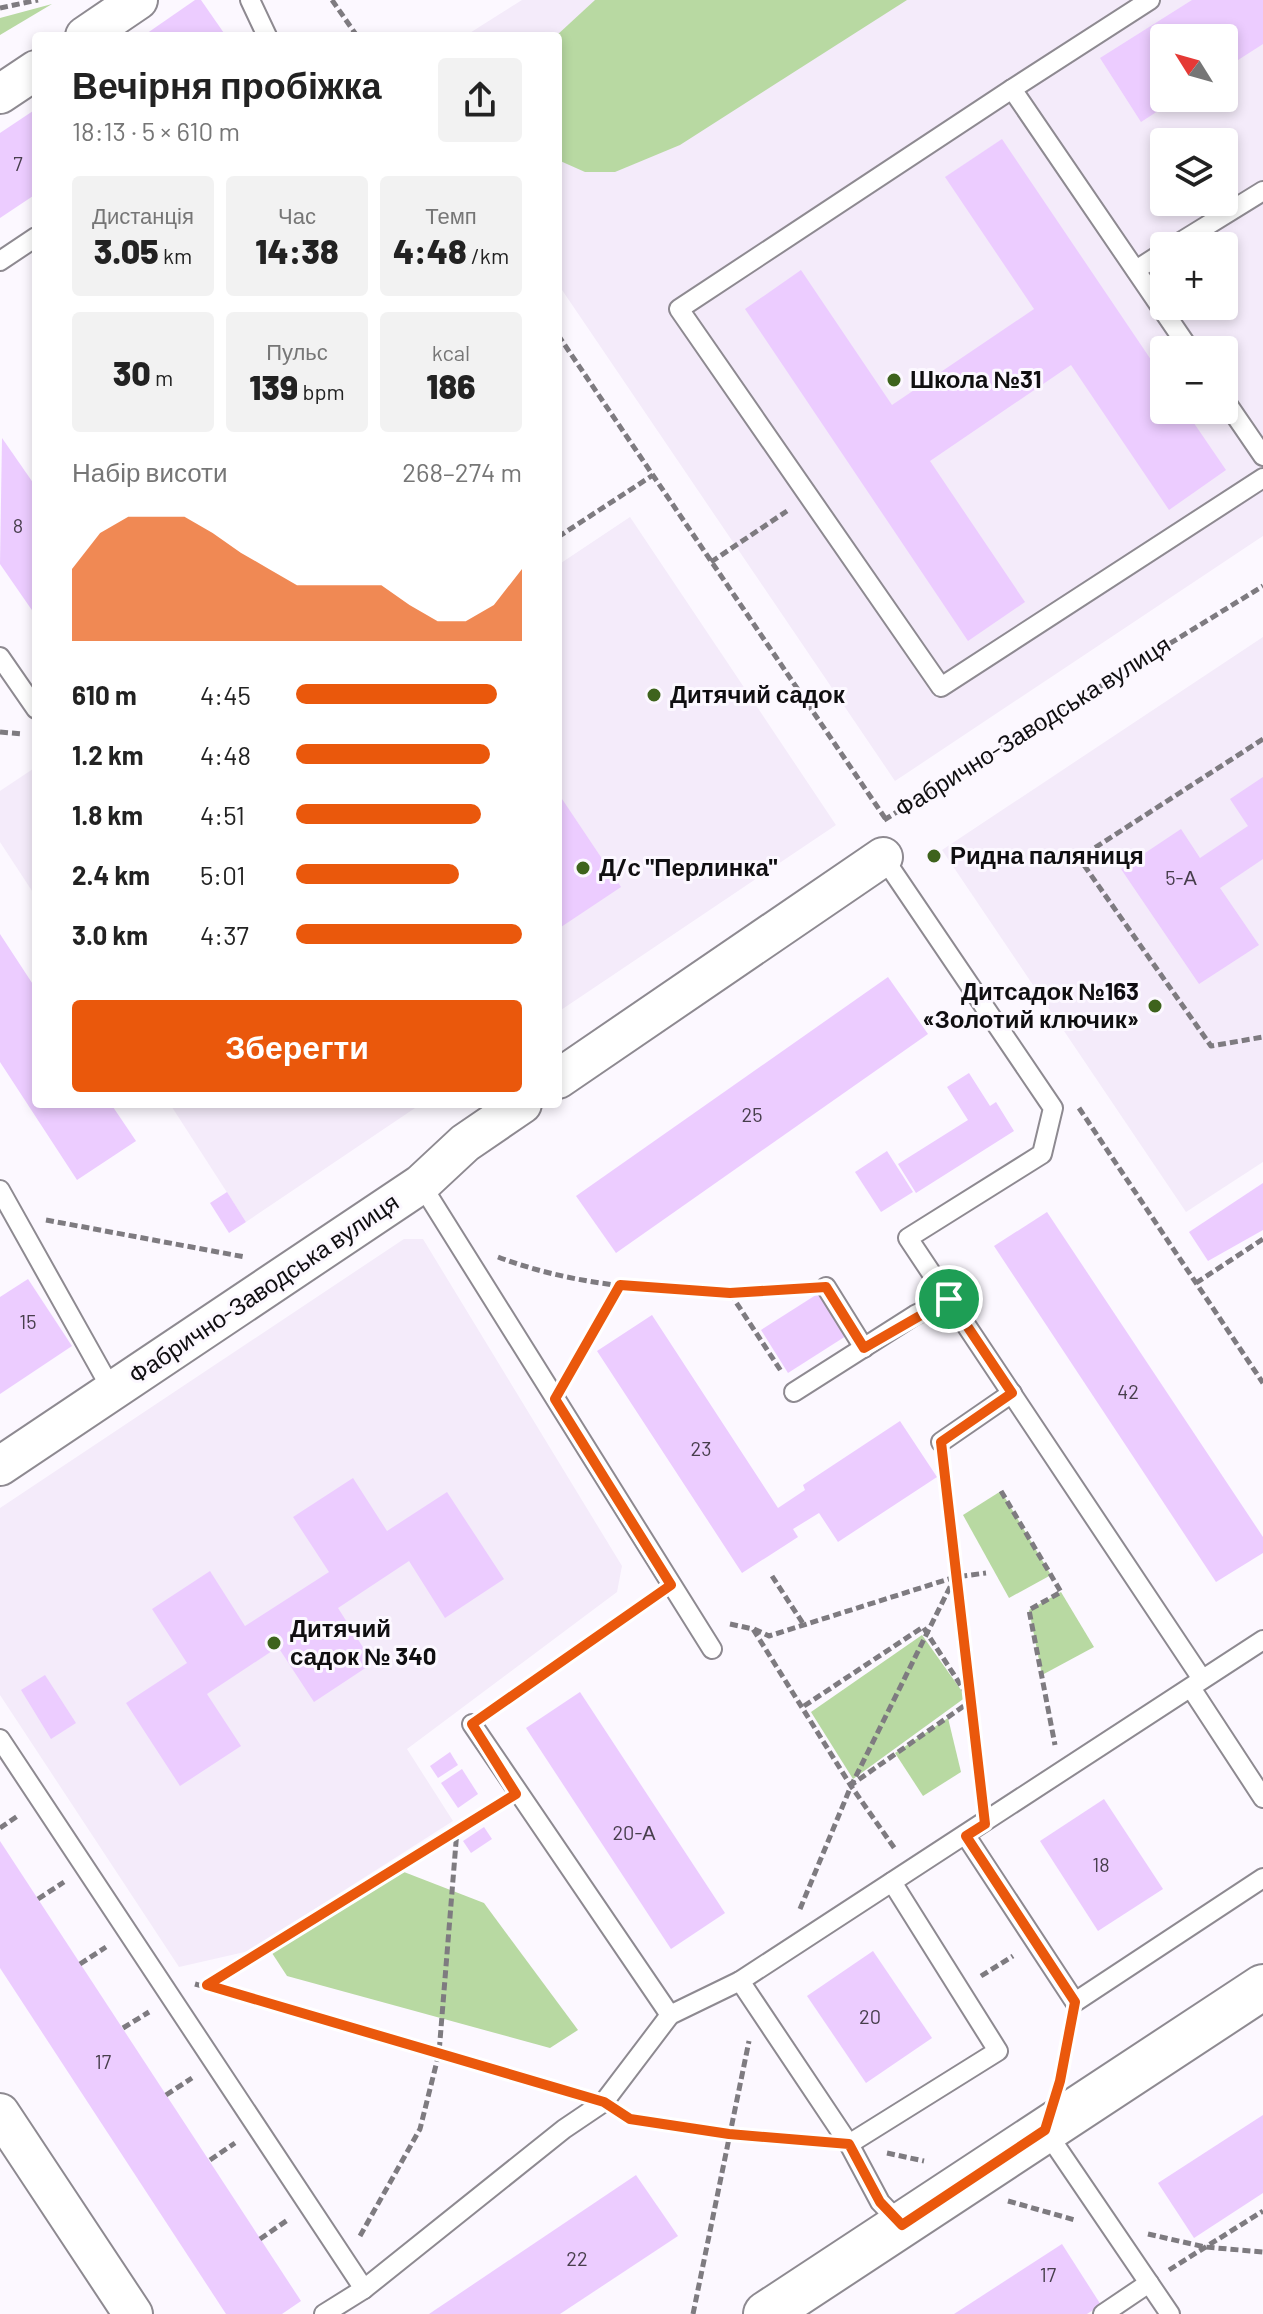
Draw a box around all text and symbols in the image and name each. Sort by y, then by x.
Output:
north arrow [1150,24,1238,112]
map controls [1150,24,1238,424]
button: share [438,58,522,142]
text: Вечірня пробіжка [72,63,382,106]
text: 18:13 · 5 × 610 m [72,115,240,146]
button: layers [1150,128,1238,216]
house number: 7 [13,151,23,175]
text: Дистанція [92,202,194,228]
text: Час [278,202,316,228]
text: Темп [425,202,477,228]
text: 3.05 [94,230,159,271]
text: 14:38 [255,230,339,271]
text: 4:48 [393,230,467,271]
button: + [1150,232,1238,320]
text: km [159,242,192,268]
text: /km [467,242,509,268]
button: − [1150,336,1238,424]
text: Пульс [266,338,328,364]
text: kcal [432,339,470,365]
text: 30 [113,352,151,393]
text: m [151,364,173,390]
place label: Школа №31 [910,364,1041,393]
text: 186 [426,365,476,406]
text: 139 [249,366,298,407]
marker: Школа №31 [885,371,903,389]
text: bpm [298,378,345,404]
text: Набір висоти [72,456,228,487]
text: 268–274 m [402,456,522,487]
house number: 8 [13,513,23,537]
street label: Фабрично-Заводська вулиця [889,629,1175,823]
text: 610 m [72,679,137,710]
text: 4:45 [200,679,251,710]
place label: Дитячий садок [670,679,846,708]
marker: Дитячий садок [645,686,663,704]
text: 1.2 km [72,739,144,770]
text: 4:48 [200,739,251,770]
text: 1.8 km [72,799,143,830]
text: 4:51 [200,799,245,830]
place label: Ридна паляниця [950,840,1144,869]
marker: Ридна паляниця [925,847,943,865]
place label: Д/с "Перлинка" [599,852,778,881]
text: 2.4 km [72,859,150,890]
text: 5:01 [200,859,245,890]
marker: Д/с "Перлинка" [574,859,592,877]
house number: 5-А [1165,865,1197,889]
text: 3.0 km [72,919,148,950]
text: 4:37 [200,919,249,950]
place label: Дитсадок №163 «Золотий ключик» [923,976,1139,1033]
marker: Дитсадок №163 «Золотий ключик» [1146,997,1164,1015]
button: Зберегти [72,1000,522,1092]
house number: 25 [742,1102,763,1126]
street label: Фабрично-Заводська вулиця [123,1186,404,1389]
pin [915,1265,983,1333]
icon: arrive [927,1277,971,1321]
house number: 15 [19,1309,37,1333]
house number: 42 [1117,1379,1139,1403]
house number: 23 [691,1436,711,1460]
place label: Дитячий садок № 340 [290,1613,436,1670]
marker: Дитячий садок № 340 [265,1634,283,1652]
house number: 20-А [612,1820,656,1844]
house number: 18 [1092,1852,1110,1876]
house number: 20 [859,2004,881,2028]
house number: 17 [95,2049,112,2073]
house number: 22 [566,2246,588,2270]
house number: 17 [1040,2262,1057,2286]

